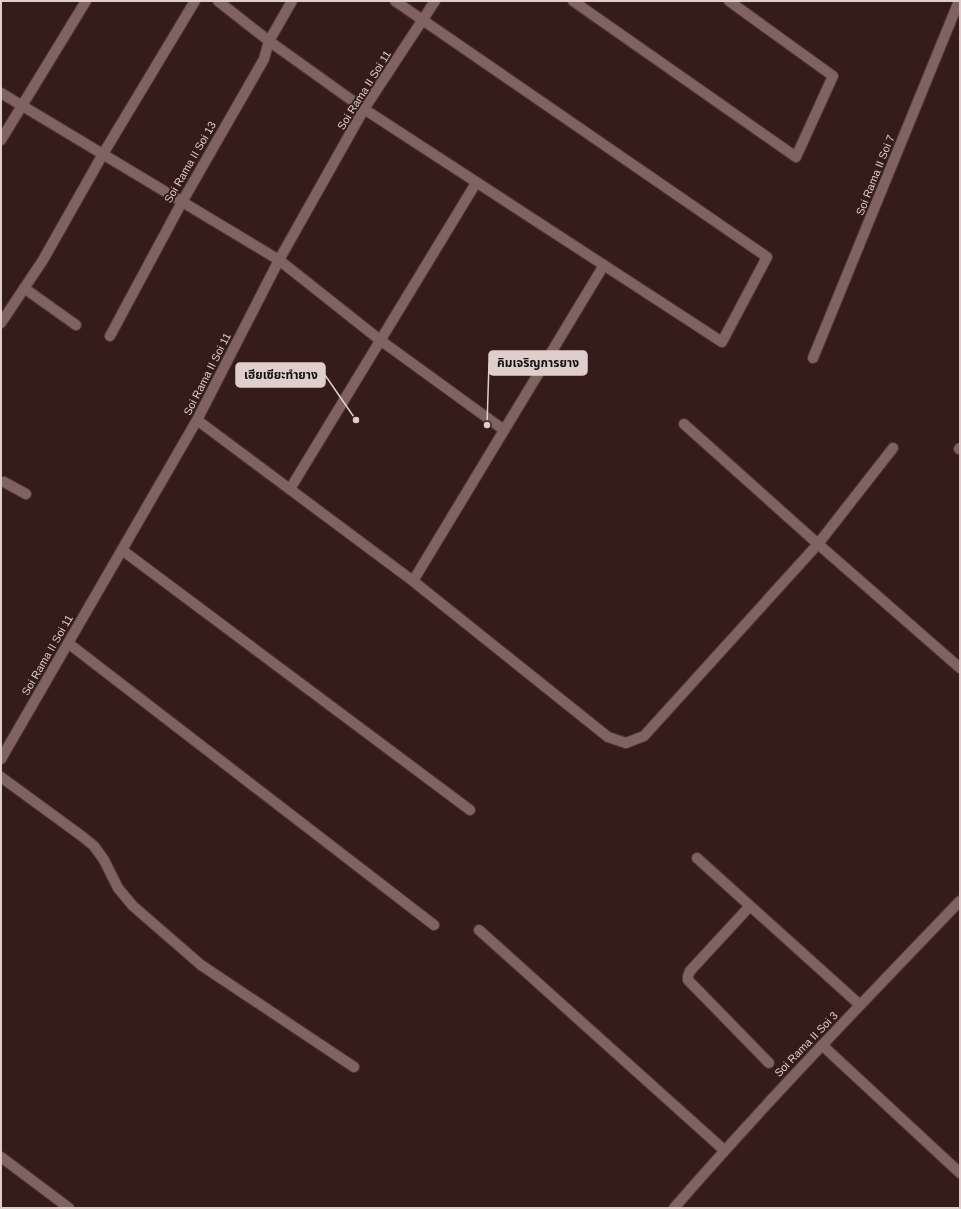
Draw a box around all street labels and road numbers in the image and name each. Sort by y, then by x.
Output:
street label: Soi Rama II Soi 11 [335,48,393,132]
street label: Soi Rama II Soi 13 [162,119,218,205]
street label: Soi Rama II Soi 7 [853,133,897,217]
street label: Soi Rama II Soi 11 [181,331,233,417]
street label: Soi Rama II Soi 11 [19,613,75,697]
street label: Soi Rama II Soi 3 [772,1009,840,1079]

